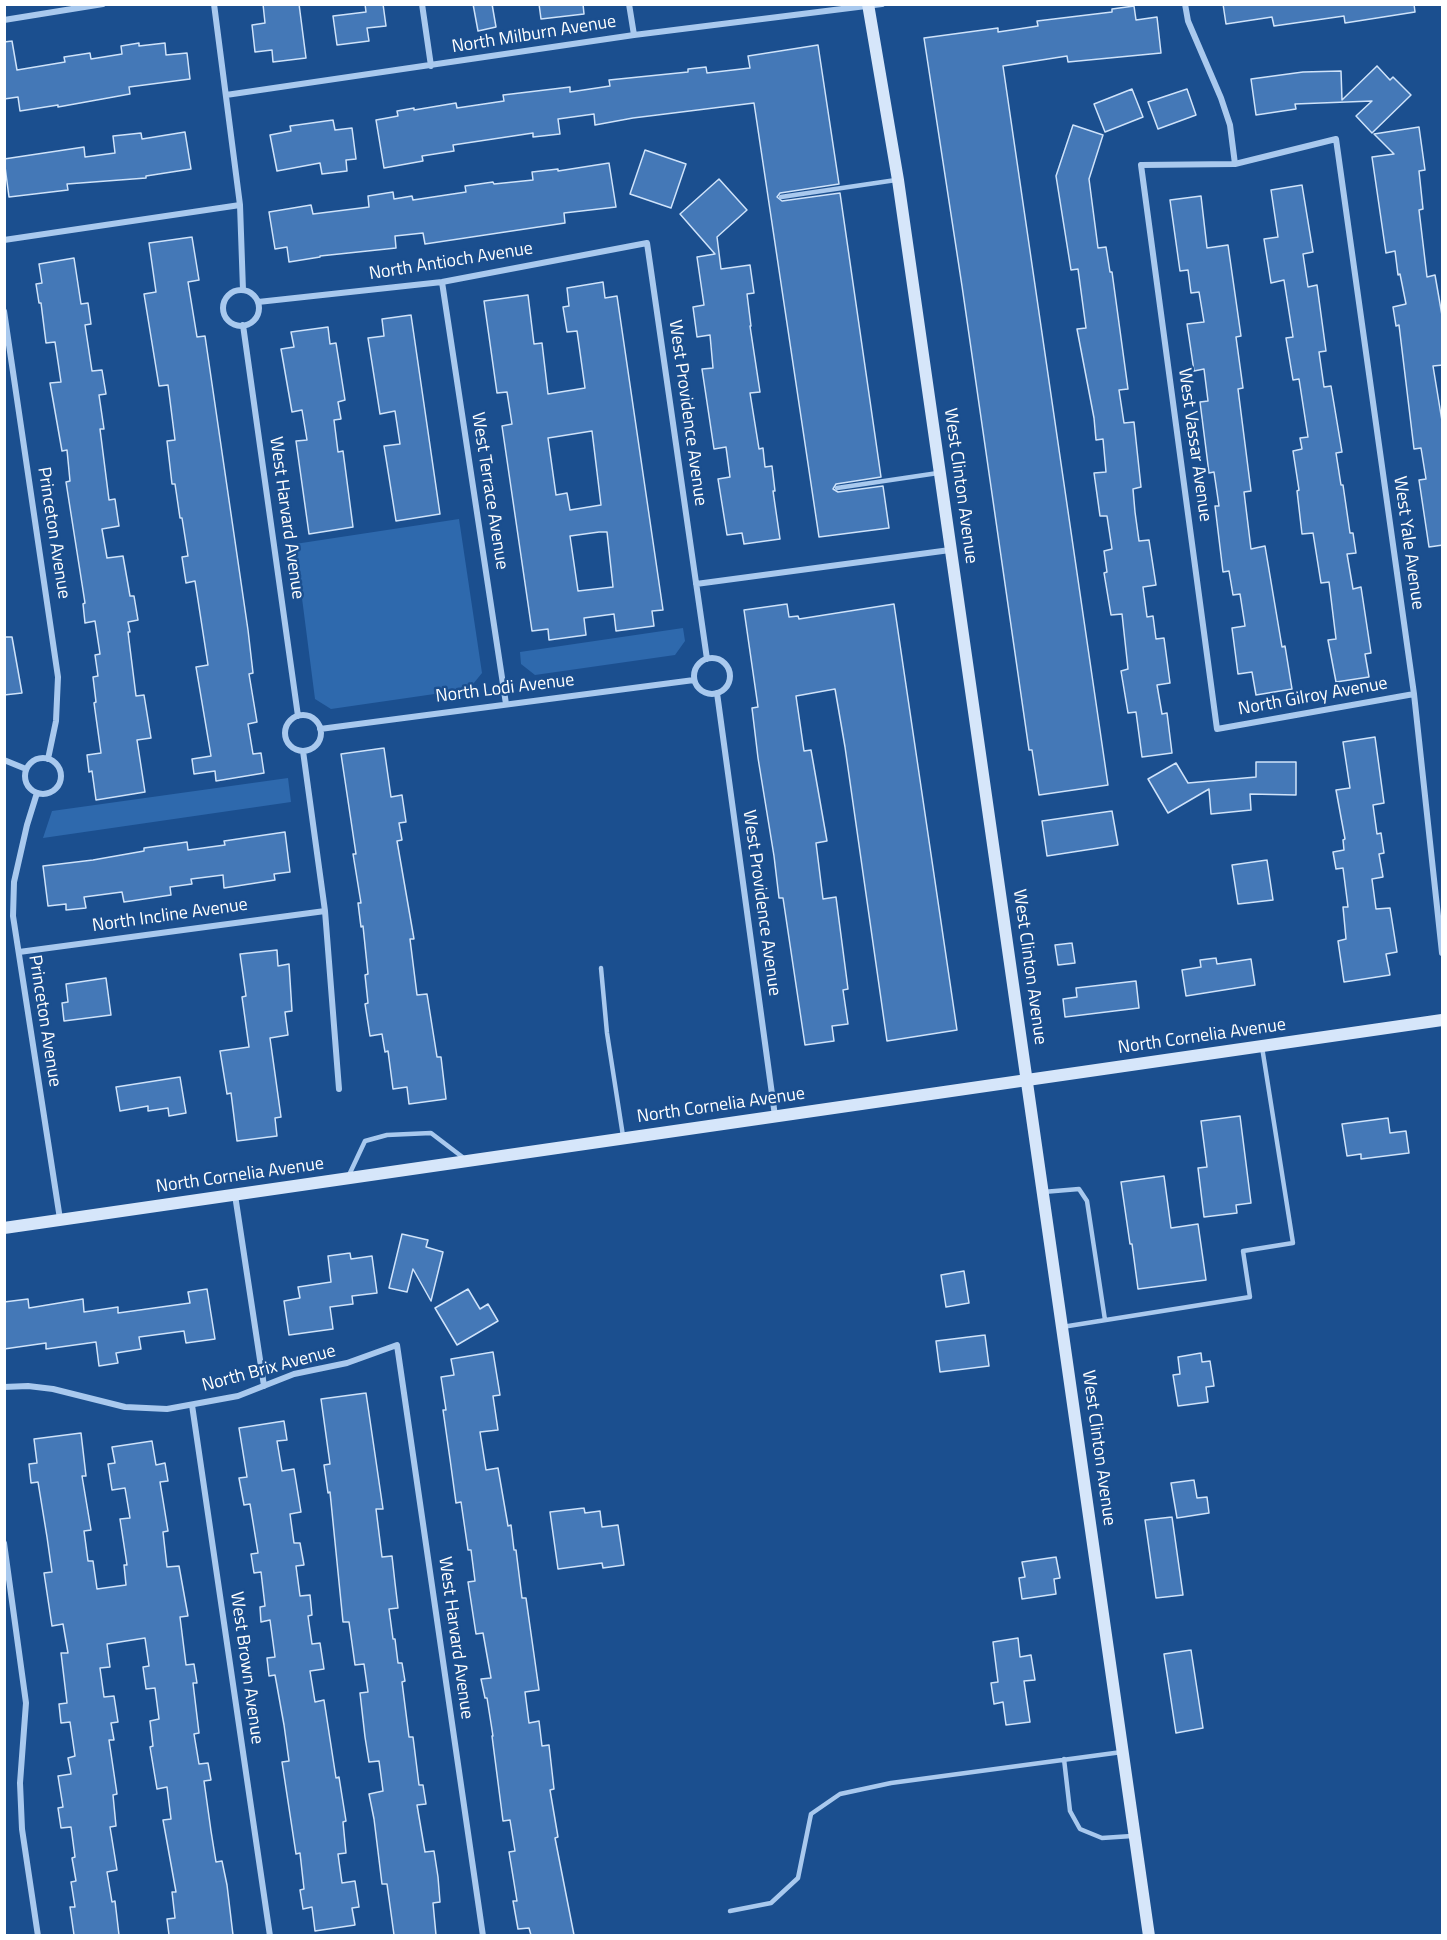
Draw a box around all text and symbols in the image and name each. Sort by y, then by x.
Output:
street label: North Milburn Avenue [450,11,618,59]
street label: North Antioch Avenue [368,238,534,286]
street label: West Providence Avenue [663,319,711,507]
street label: West Vassar Avenue [1173,367,1215,523]
street label: West Clinton Avenue [938,407,982,565]
street label: West Terrace Avenue [466,411,512,571]
street label: West Harvard Avenue [264,435,308,601]
street label: Princeton Avenue [32,466,74,600]
street label: West Yale Avenue [1388,475,1428,611]
street label: North Lodi Avenue [434,670,576,708]
street label: North Gilroy Avenue [1237,673,1389,721]
street label: West Providence Avenue [737,809,785,997]
street label: West Clinton Avenue [1007,888,1051,1046]
street label: North Incline Avenue [91,894,249,938]
street label: Princeton Avenue [23,954,65,1088]
street label: North Cornelia Avenue [1117,1015,1287,1059]
street label: North Cornelia Avenue [636,1084,806,1128]
street label: North Cornelia Avenue [155,1154,325,1198]
street label: North Brix Avenue [200,1341,338,1397]
street label: West Clinton Avenue [1076,1369,1120,1527]
street label: West Harvard Avenue [433,1555,477,1721]
street label: West Brown Avenue [225,1590,267,1746]

